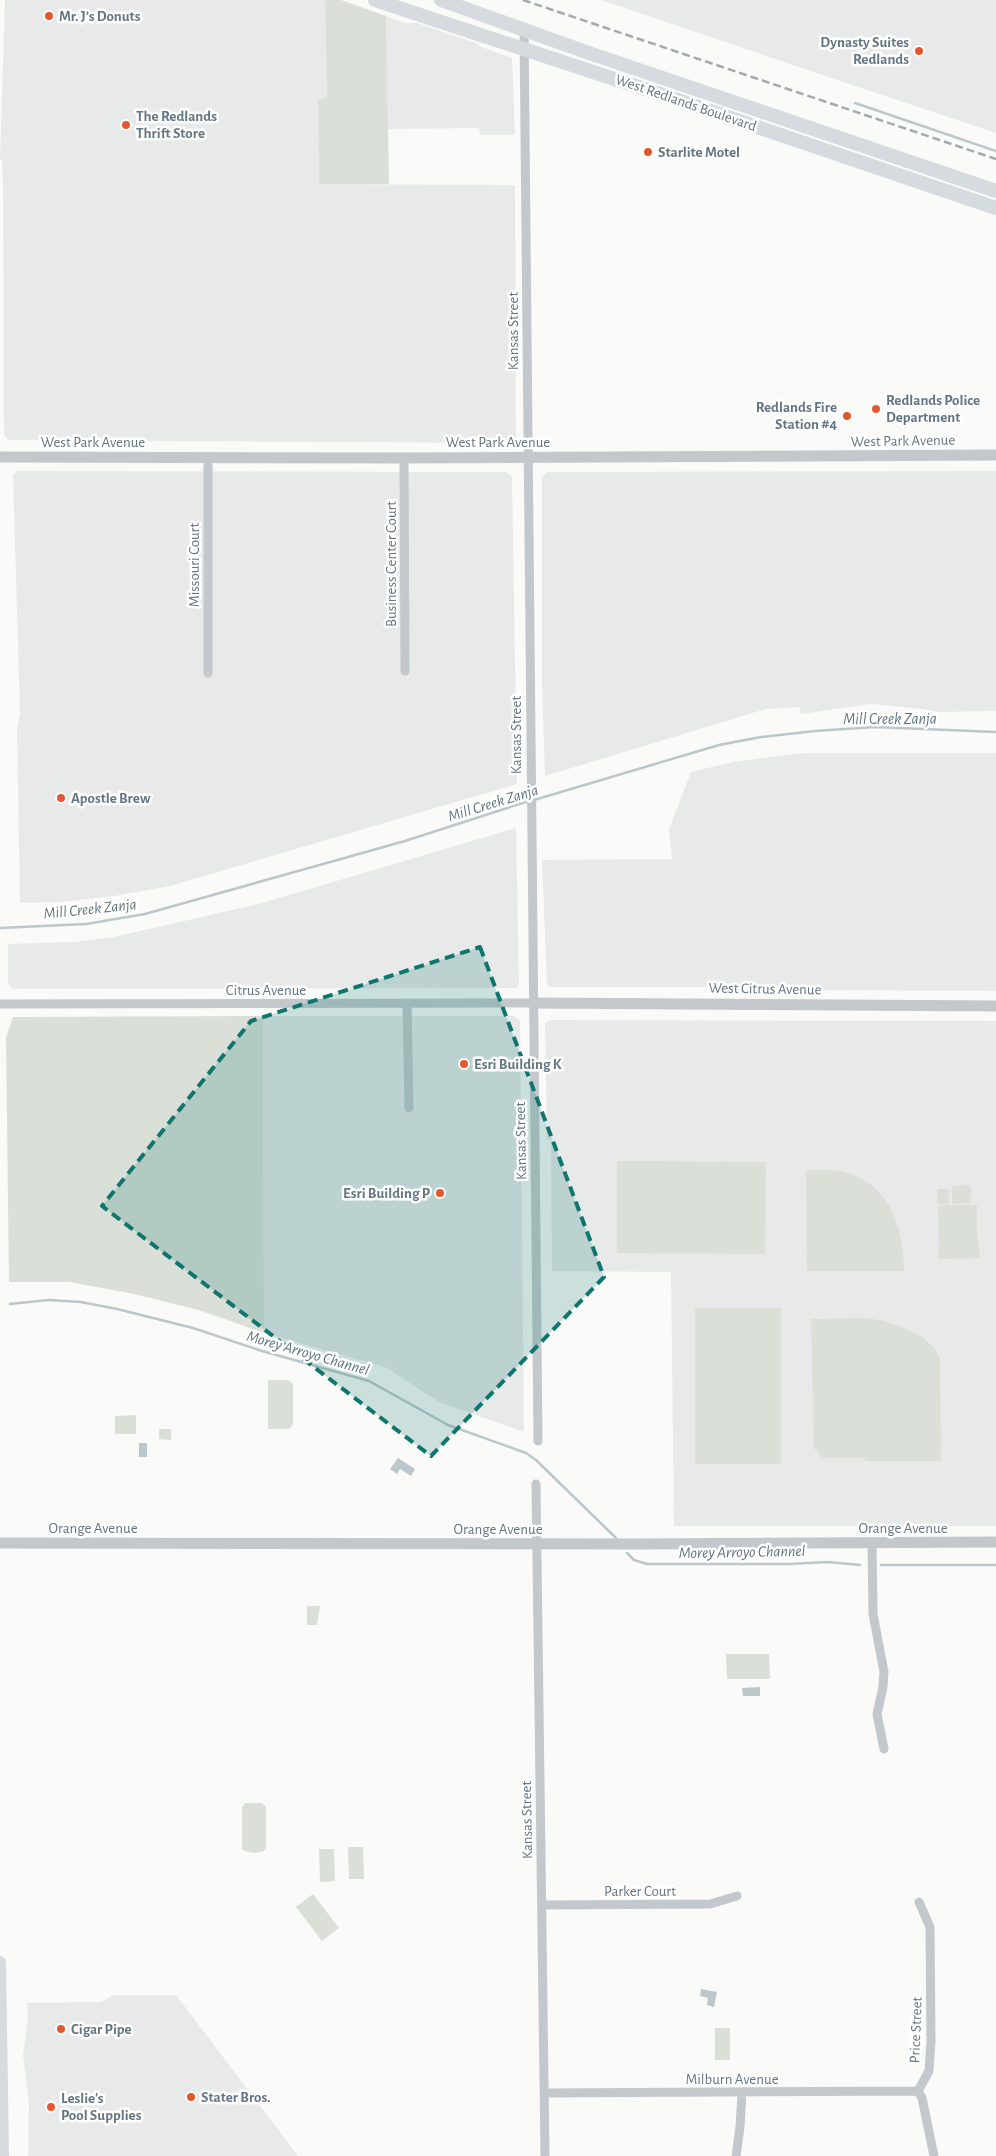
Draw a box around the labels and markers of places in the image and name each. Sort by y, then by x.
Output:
place label: Mr. J’s Donuts [59,9,141,24]
marker: Mr. J’s Donuts [43,10,55,22]
place label: Dynasty Suites Redlands [820,35,909,67]
marker: Dynasty Suites Redlands [913,45,925,57]
place label: The Redlands Thrift Store [136,109,217,141]
marker: The Redlands Thrift Store [120,119,132,131]
place label: Starlite Motel [658,145,740,160]
marker: Starlite Motel [642,146,654,158]
place label: Redlands Police Department [886,393,980,425]
place label: Redlands Fire Station #4 [756,400,837,432]
marker: Redlands Police Department [870,403,882,415]
marker: Redlands Fire Station #4 [841,410,853,422]
place label: Apostle Brew [71,791,151,806]
marker: Apostle Brew [55,792,67,804]
place label: Esri Building K [474,1057,562,1072]
marker: Esri Building K [458,1058,470,1070]
place label: Esri Building P [343,1186,431,1201]
marker: Esri Building P [434,1187,446,1199]
place label: Cigar Pipe [71,2022,132,2037]
marker: Cigar Pipe [55,2023,67,2035]
place label: Stater Bros. [201,2090,271,2105]
place label: Leslie's Pool Supplies [61,2091,142,2123]
marker: Stater Bros. [185,2091,197,2103]
marker: Leslie's Pool Supplies [45,2101,57,2113]

